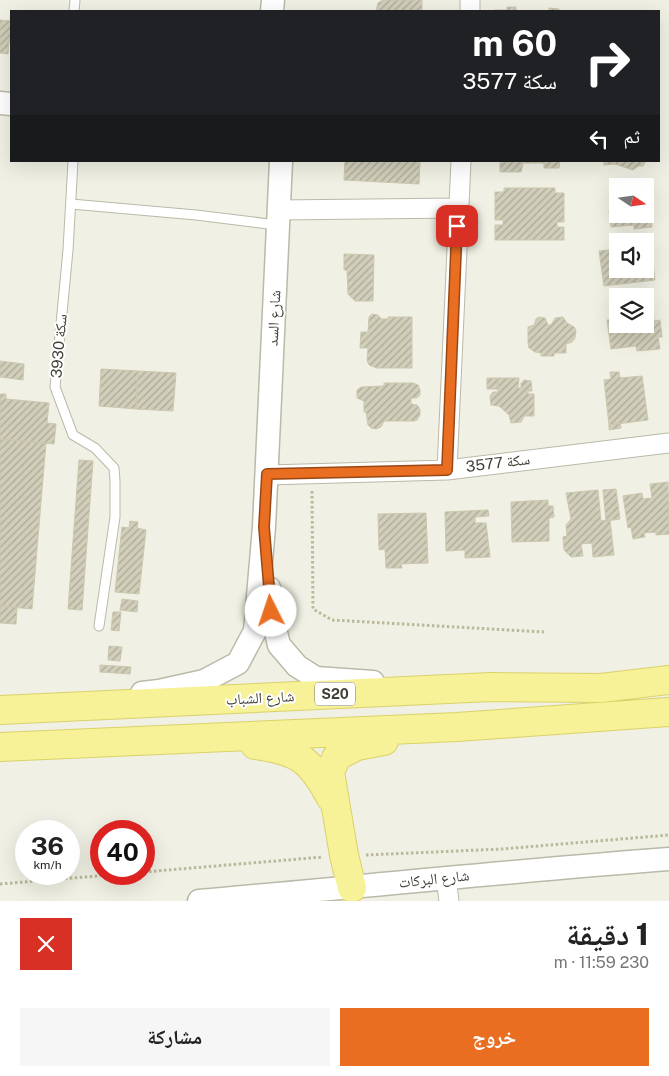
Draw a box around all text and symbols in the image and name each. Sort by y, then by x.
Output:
text: 60 m [472,23,557,64]
icon: right [575,30,640,95]
text: سكة 3577 [462,68,557,94]
icon: left [585,125,613,153]
text: ثم [623,125,640,147]
north arrow [609,178,654,222]
map controls [609,178,654,333]
pin [436,205,478,247]
icon: arrive [443,212,471,240]
button: sound [609,233,654,278]
button: layers [609,288,654,333]
street label: شارع السد [264,289,285,346]
street label: سكة 3930 [47,313,70,379]
street label: سكة 3577 [465,450,531,475]
position arrow [244,584,296,636]
road number: S20 [315,682,355,706]
street label: شارع الشباب [225,687,295,710]
speed limit sign: 40 [90,820,155,885]
text: 36 [31,831,64,861]
text: km/h [33,858,62,872]
street label: شارع البركات [398,866,470,893]
text: 1 دقيقة [566,916,649,952]
button: close [20,918,72,970]
text: 230 m · 11:59 [554,953,649,972]
button: مشاركة [20,1008,330,1066]
button: خروج [340,1008,649,1066]

